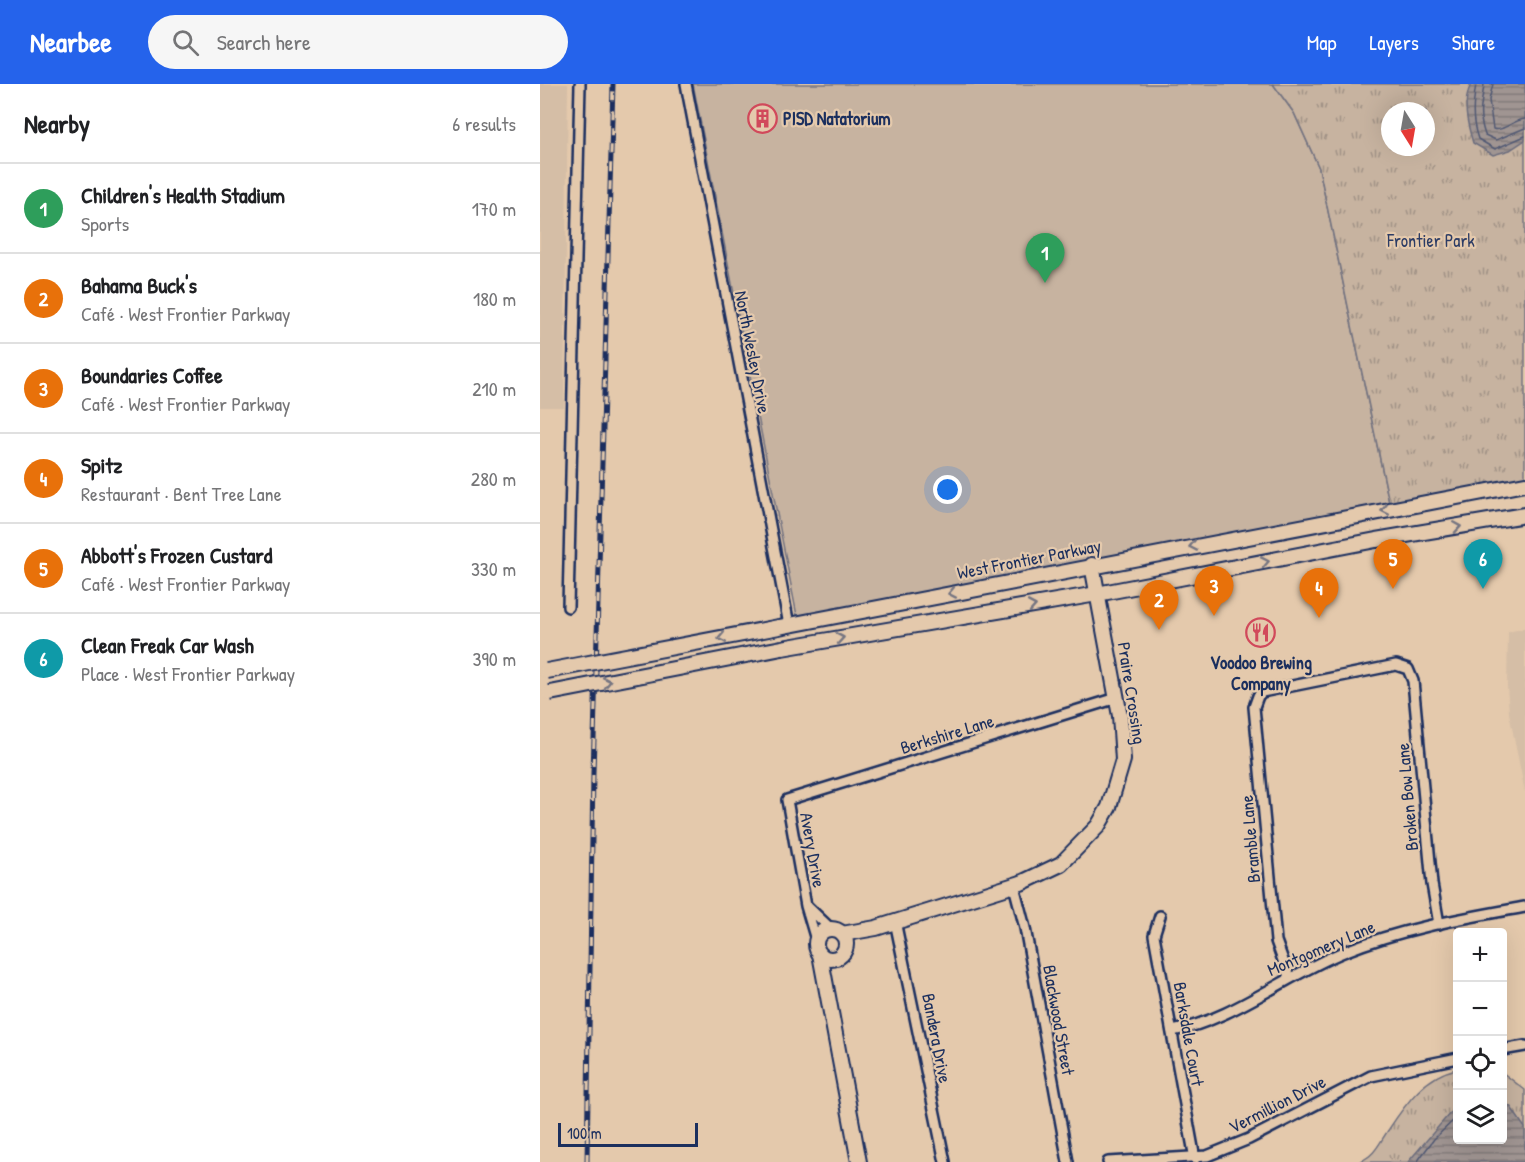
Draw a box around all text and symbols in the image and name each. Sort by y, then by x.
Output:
search box [148,15,568,69]
text: Nearbee [30,23,112,61]
icon: search [169,26,202,59]
text: Search here [217,27,311,57]
text: Map [1307,28,1336,57]
text: Layers [1369,28,1419,57]
text: Share [1452,28,1495,57]
building icon: PISD Natatorium [746,102,778,134]
north arrow [1381,102,1435,156]
text: Nearby [24,106,90,141]
place label: PISD Natatorium [783,106,891,131]
text: 6 results [452,110,516,137]
text: Children's Health Stadium [81,180,285,210]
text: 1 [40,195,47,222]
text: 170 m [472,195,516,222]
text: Sports [81,210,129,237]
park label: Frontier Park [1386,228,1475,253]
pin: 1 [1026,234,1064,283]
text: Bahama Buck's [81,270,197,300]
text: 2 [39,285,48,312]
text: 180 m [473,285,516,312]
street label: North Wesley Drive [729,289,777,415]
text: Café · West Frontier Parkway [81,300,291,327]
text: Boundaries Coffee [81,360,223,390]
text: 3 [39,375,48,402]
text: 210 m [472,375,516,402]
text: Café · West Frontier Parkway [81,390,291,417]
text: Spitz [81,450,122,480]
text: 4 [40,465,47,492]
text: 280 m [471,465,516,492]
your location [933,475,962,504]
text: Restaurant · Bent Tree Lane [81,480,282,507]
one-way arrow [1380,503,1390,516]
one-way arrow [1452,521,1461,533]
street label: West Frontier Parkway [955,533,1103,585]
one-way arrow [1189,539,1199,552]
text: Abbott's Frozen Custard [81,540,272,570]
pin: 5 [1374,540,1412,589]
pin: 6 [1464,540,1502,589]
text: 5 [39,555,48,582]
text: 330 m [471,555,516,582]
one-way arrow [1260,556,1270,569]
pin: 3 [1194,566,1234,616]
pin: 4 [1300,568,1338,618]
text: Café · West Frontier Parkway [81,570,291,597]
pin: 2 [1140,580,1178,630]
one-way arrow [947,586,957,599]
one-way arrow [1027,600,1037,612]
restaurant icon: Voodoo Brewing Company [1245,617,1277,649]
text: Clean Freak Car Wash [81,630,254,660]
one-way arrow [717,631,727,644]
one-way arrow [835,633,844,645]
street label: Praire Crossing [1112,640,1152,746]
text: 6 [40,645,47,672]
text: 390 m [473,645,516,672]
place label: Voodoo Brewing Company [1210,650,1312,697]
text: Place · West Frontier Parkway [81,660,295,687]
one-way arrow [602,676,612,689]
street label: Berkshire Lane [897,708,997,760]
street label: Broken Bow Lane [1390,742,1424,852]
street label: Bramble Lane [1234,794,1266,884]
street label: Avery Drive [794,811,832,889]
street label: Montgomery Lane [1263,914,1379,982]
map controls [1453,928,1507,1144]
button: + [1453,928,1507,982]
street label: Blackwood Street [1037,963,1081,1078]
street label: Barksdale Court [1168,980,1211,1089]
button: − [1453,982,1507,1036]
street label: Bandera Drive [916,991,958,1085]
button: locate [1453,1036,1507,1090]
street label: Vermillion Drive [1224,1069,1330,1139]
button: layers [1453,1090,1507,1144]
scale bar [558,1120,698,1148]
text: 100 m [567,1122,602,1144]

